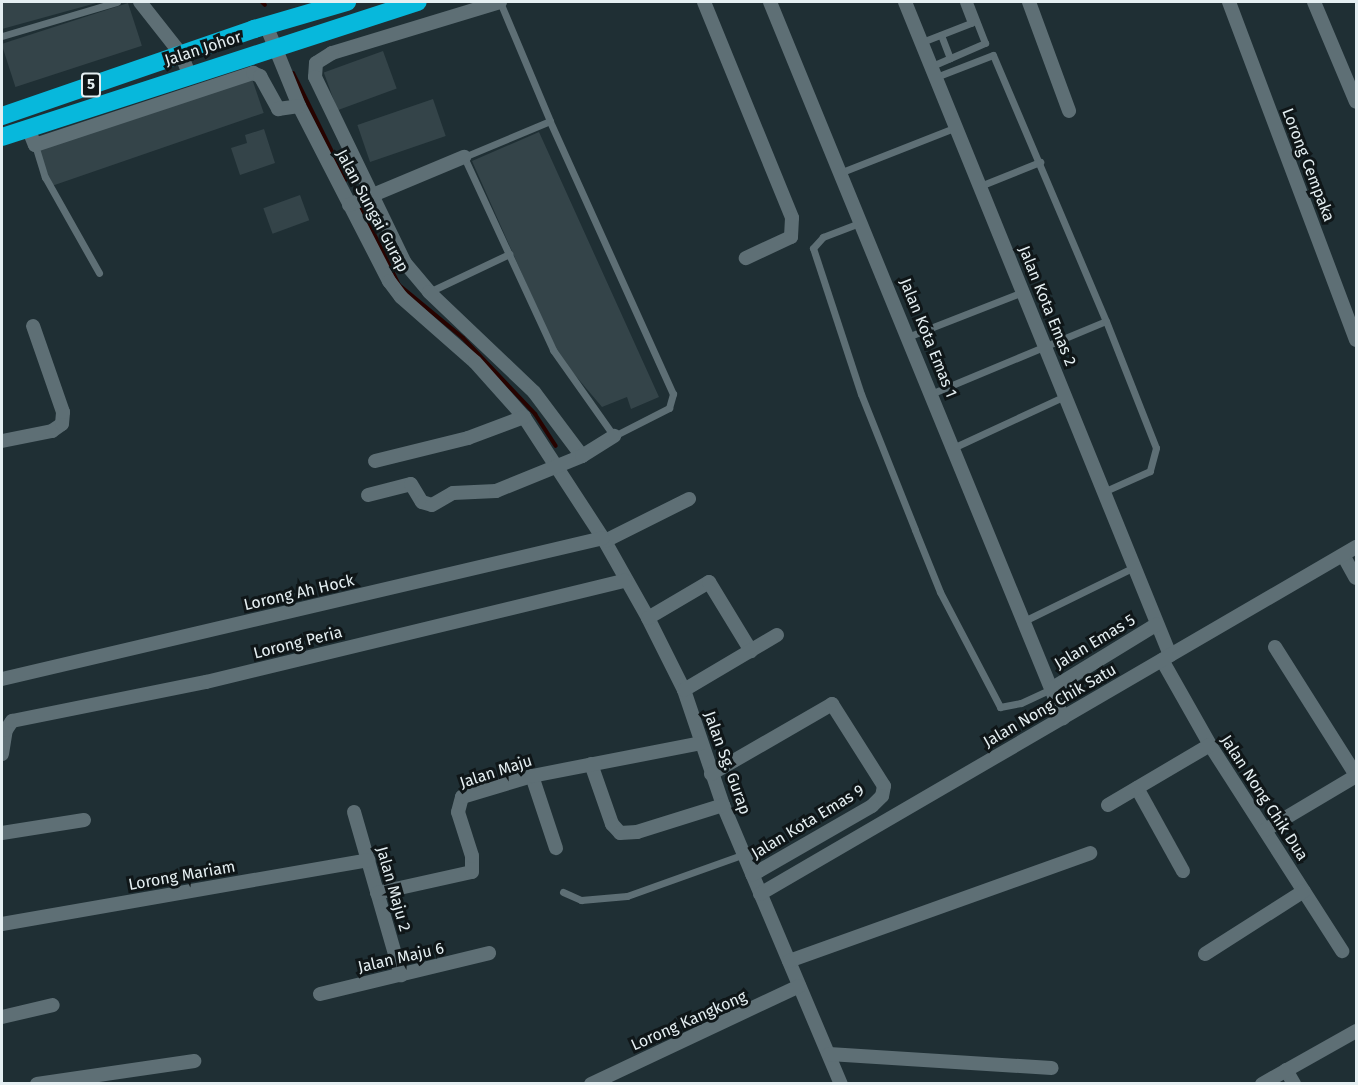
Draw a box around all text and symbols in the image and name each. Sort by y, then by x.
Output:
street label: Jalan Johor [162,28,244,70]
road number: 5 [80,73,101,97]
street label: Lorong Cempaka [1278,106,1338,224]
street label: Jalan Sungai Gurap [331,146,413,276]
street label: Jalan Kota Emas 2 [1014,243,1080,369]
street label: Jalan Kota Emas 1 [895,276,961,400]
street label: Lorong Ah Hock [242,571,356,615]
street label: Jalan Emas 5 [1051,610,1139,674]
street label: Lorong Peria [252,623,344,663]
street label: Jalan Nong Chik Satu [980,660,1120,752]
street label: Jalan Sg. Gurap [699,709,755,817]
street label: Jalan Nong Chik Dua [1216,732,1312,864]
street label: Jalan Maju [457,751,535,793]
street label: Jalan Kota Emas 9 [748,781,868,863]
street label: Jalan Maju 2 [372,844,414,934]
street label: Lorong Mariam [127,857,237,895]
street label: Jalan Maju 6 [356,939,446,977]
street label: Lorong Kangkong [628,987,750,1055]

